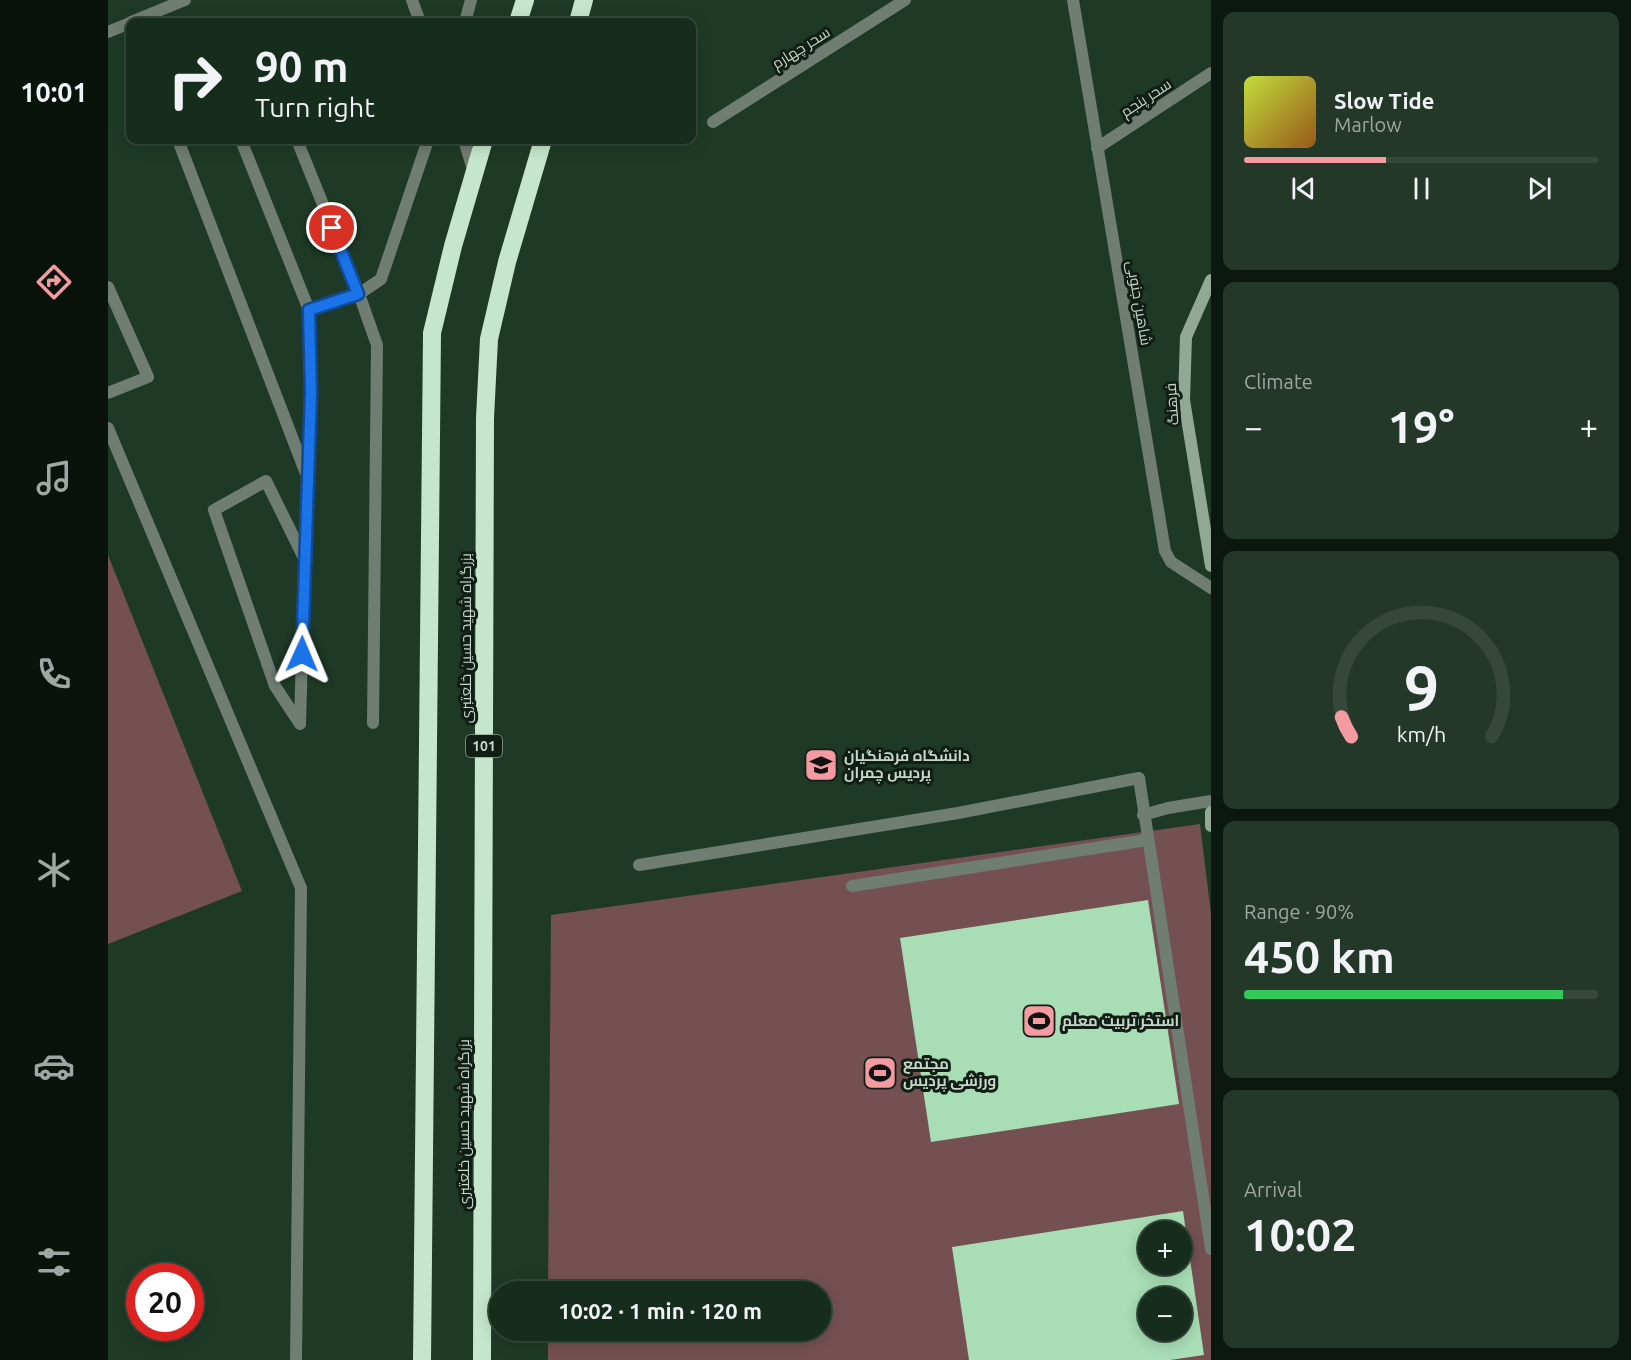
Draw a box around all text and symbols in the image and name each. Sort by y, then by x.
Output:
street label: سحر چهارم [769,23,834,74]
icon: right [156,42,234,120]
text: 90 m [255,43,349,90]
street label: سحر پنجم [1117,75,1175,122]
text: 10:01 [20,77,88,107]
text: Slow Tide [1334,88,1434,113]
text: Turn right [255,92,375,122]
text: Marlow [1334,113,1402,136]
icon: previous [1287,172,1320,205]
icon: pause [1405,172,1438,205]
icon: next [1523,172,1556,205]
pin [306,202,357,253]
icon: arrive [315,211,348,244]
street label: شاهین جنوبی [1122,259,1155,347]
icon: directions [33,261,75,303]
text: Climate [1244,370,1313,393]
street label: فرهنگ [1162,382,1182,426]
text: 19° [1388,401,1454,452]
text: − [1244,408,1263,445]
text: + [1579,408,1598,445]
icon: music [33,457,75,499]
street label: بزرگراه شهید حسین خلعتبری [457,553,476,723]
position arrow [270,622,334,686]
icon: phone [33,653,75,695]
text: 9 [1403,653,1439,723]
text: km/h [1396,722,1446,746]
road number: 101 [466,735,502,757]
school or university icon: دانشگاه فرهنگیان پردیس چمران [803,747,839,783]
place label: دانشگاه فرهنگیان پردیس چمران [844,747,970,784]
icon: climate [33,849,75,891]
text: Range · 90% [1244,900,1354,923]
text: 450 km [1244,931,1395,982]
sports icon: استخر تربیت معلم [1021,1003,1057,1039]
place label: استخر تربیت معلم [1062,1012,1179,1031]
street label: بزرگراه شهید حسین خلعتبری [455,1039,474,1209]
icon: car [33,1045,75,1087]
sports icon: مجتمع ورزشی پردیس [862,1055,898,1091]
place label: مجتمع ورزشی پردیس [903,1055,996,1092]
text: Arrival [1244,1178,1302,1201]
text: 10:02 [1244,1209,1357,1260]
map controls [1138,1221,1192,1341]
button: + [1138,1221,1192,1275]
icon: filters [33,1241,75,1283]
speed limit sign: 20 [126,1263,204,1341]
button: − [1138,1287,1192,1341]
text: 10:02 · 1 min · 120 m [558,1298,762,1323]

